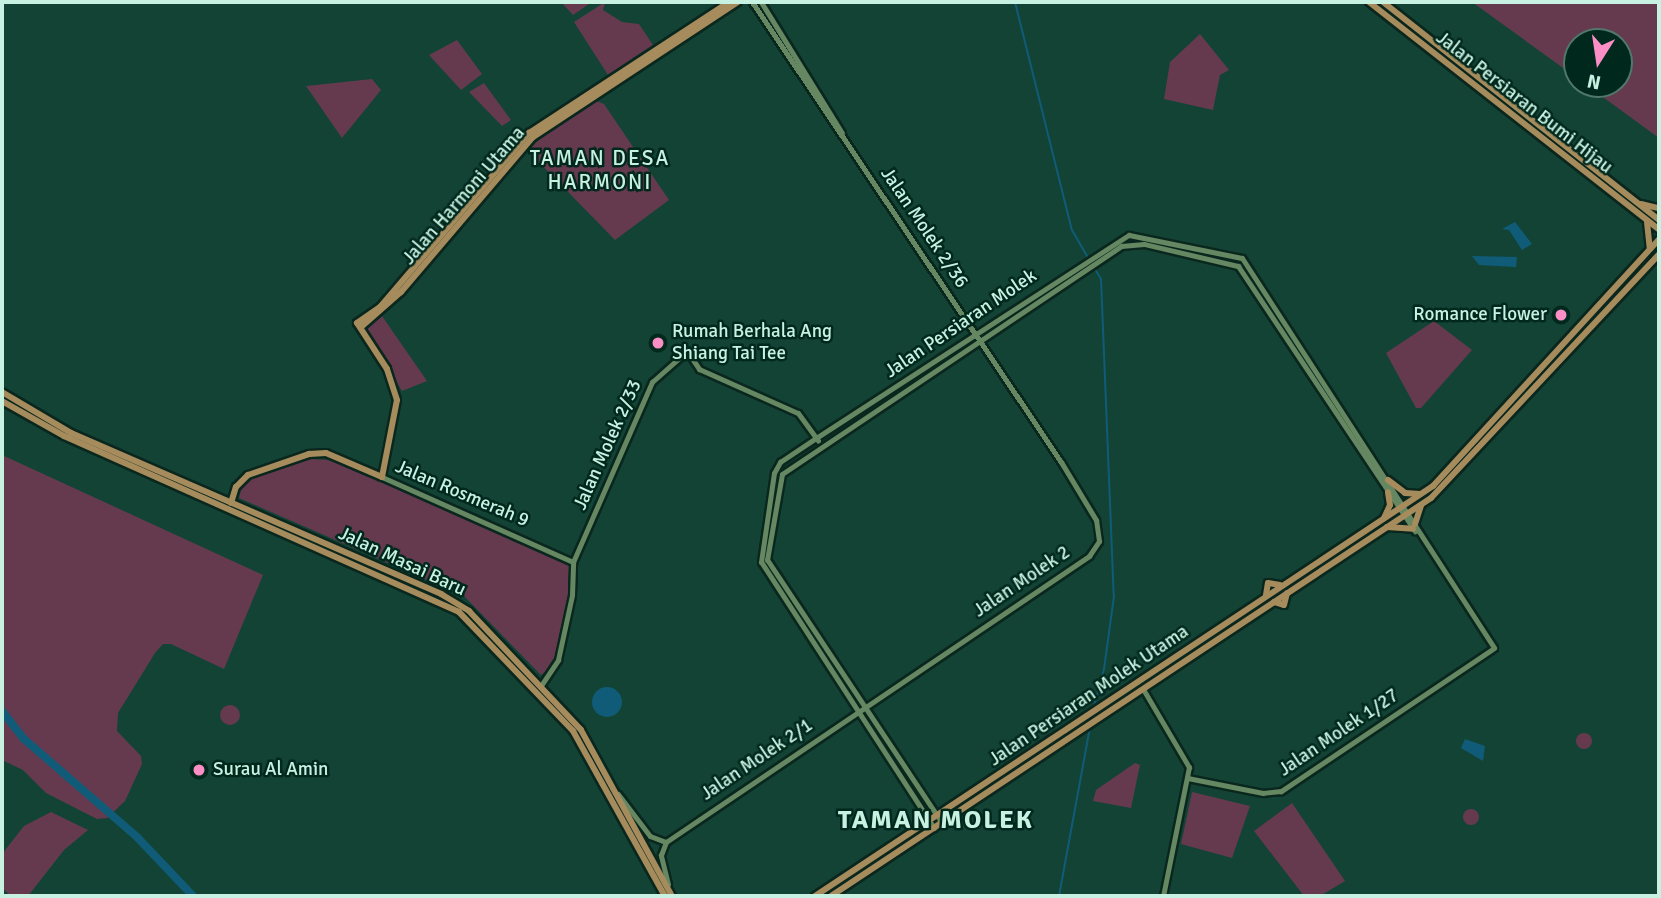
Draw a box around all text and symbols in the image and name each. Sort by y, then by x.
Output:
street label: Jalan Persiaran Bumi Hijau [1431,27,1617,179]
north arrow [1563,28,1633,98]
text: N [1585,68,1603,95]
street label: Jalan Harmoni Utama [398,122,530,270]
district label: TAMAN DESA HARMONI [531,145,669,195]
street label: Jalan Molek 2/36 [875,164,973,292]
street label: Jalan Persiaran Molek [881,265,1041,383]
place label: Romance Flower [1413,304,1547,326]
marker: Romance Flower [1553,307,1569,323]
place label: Rumah Berhala Ang Shiang Tai Tee [672,321,832,365]
marker: Rumah Berhala Ang Shiang Tai Tee [650,335,666,351]
street label: Jalan Molek 2/33 [569,376,647,514]
street label: Jalan Rosmerah 9 [392,456,532,532]
street label: Jalan Masai Baru [335,522,469,602]
street label: Jalan Molek 2 [969,541,1075,623]
street label: Jalan Persiaran Molek Utama [985,621,1193,771]
street label: Jalan Molek 1/27 [1275,684,1403,782]
street label: Jalan Molek 2/1 [697,714,817,806]
place label: Surau Al Amin [213,759,328,781]
marker: Surau Al Amin [191,762,207,778]
district label: TAMAN MOLEK [839,805,1033,837]

